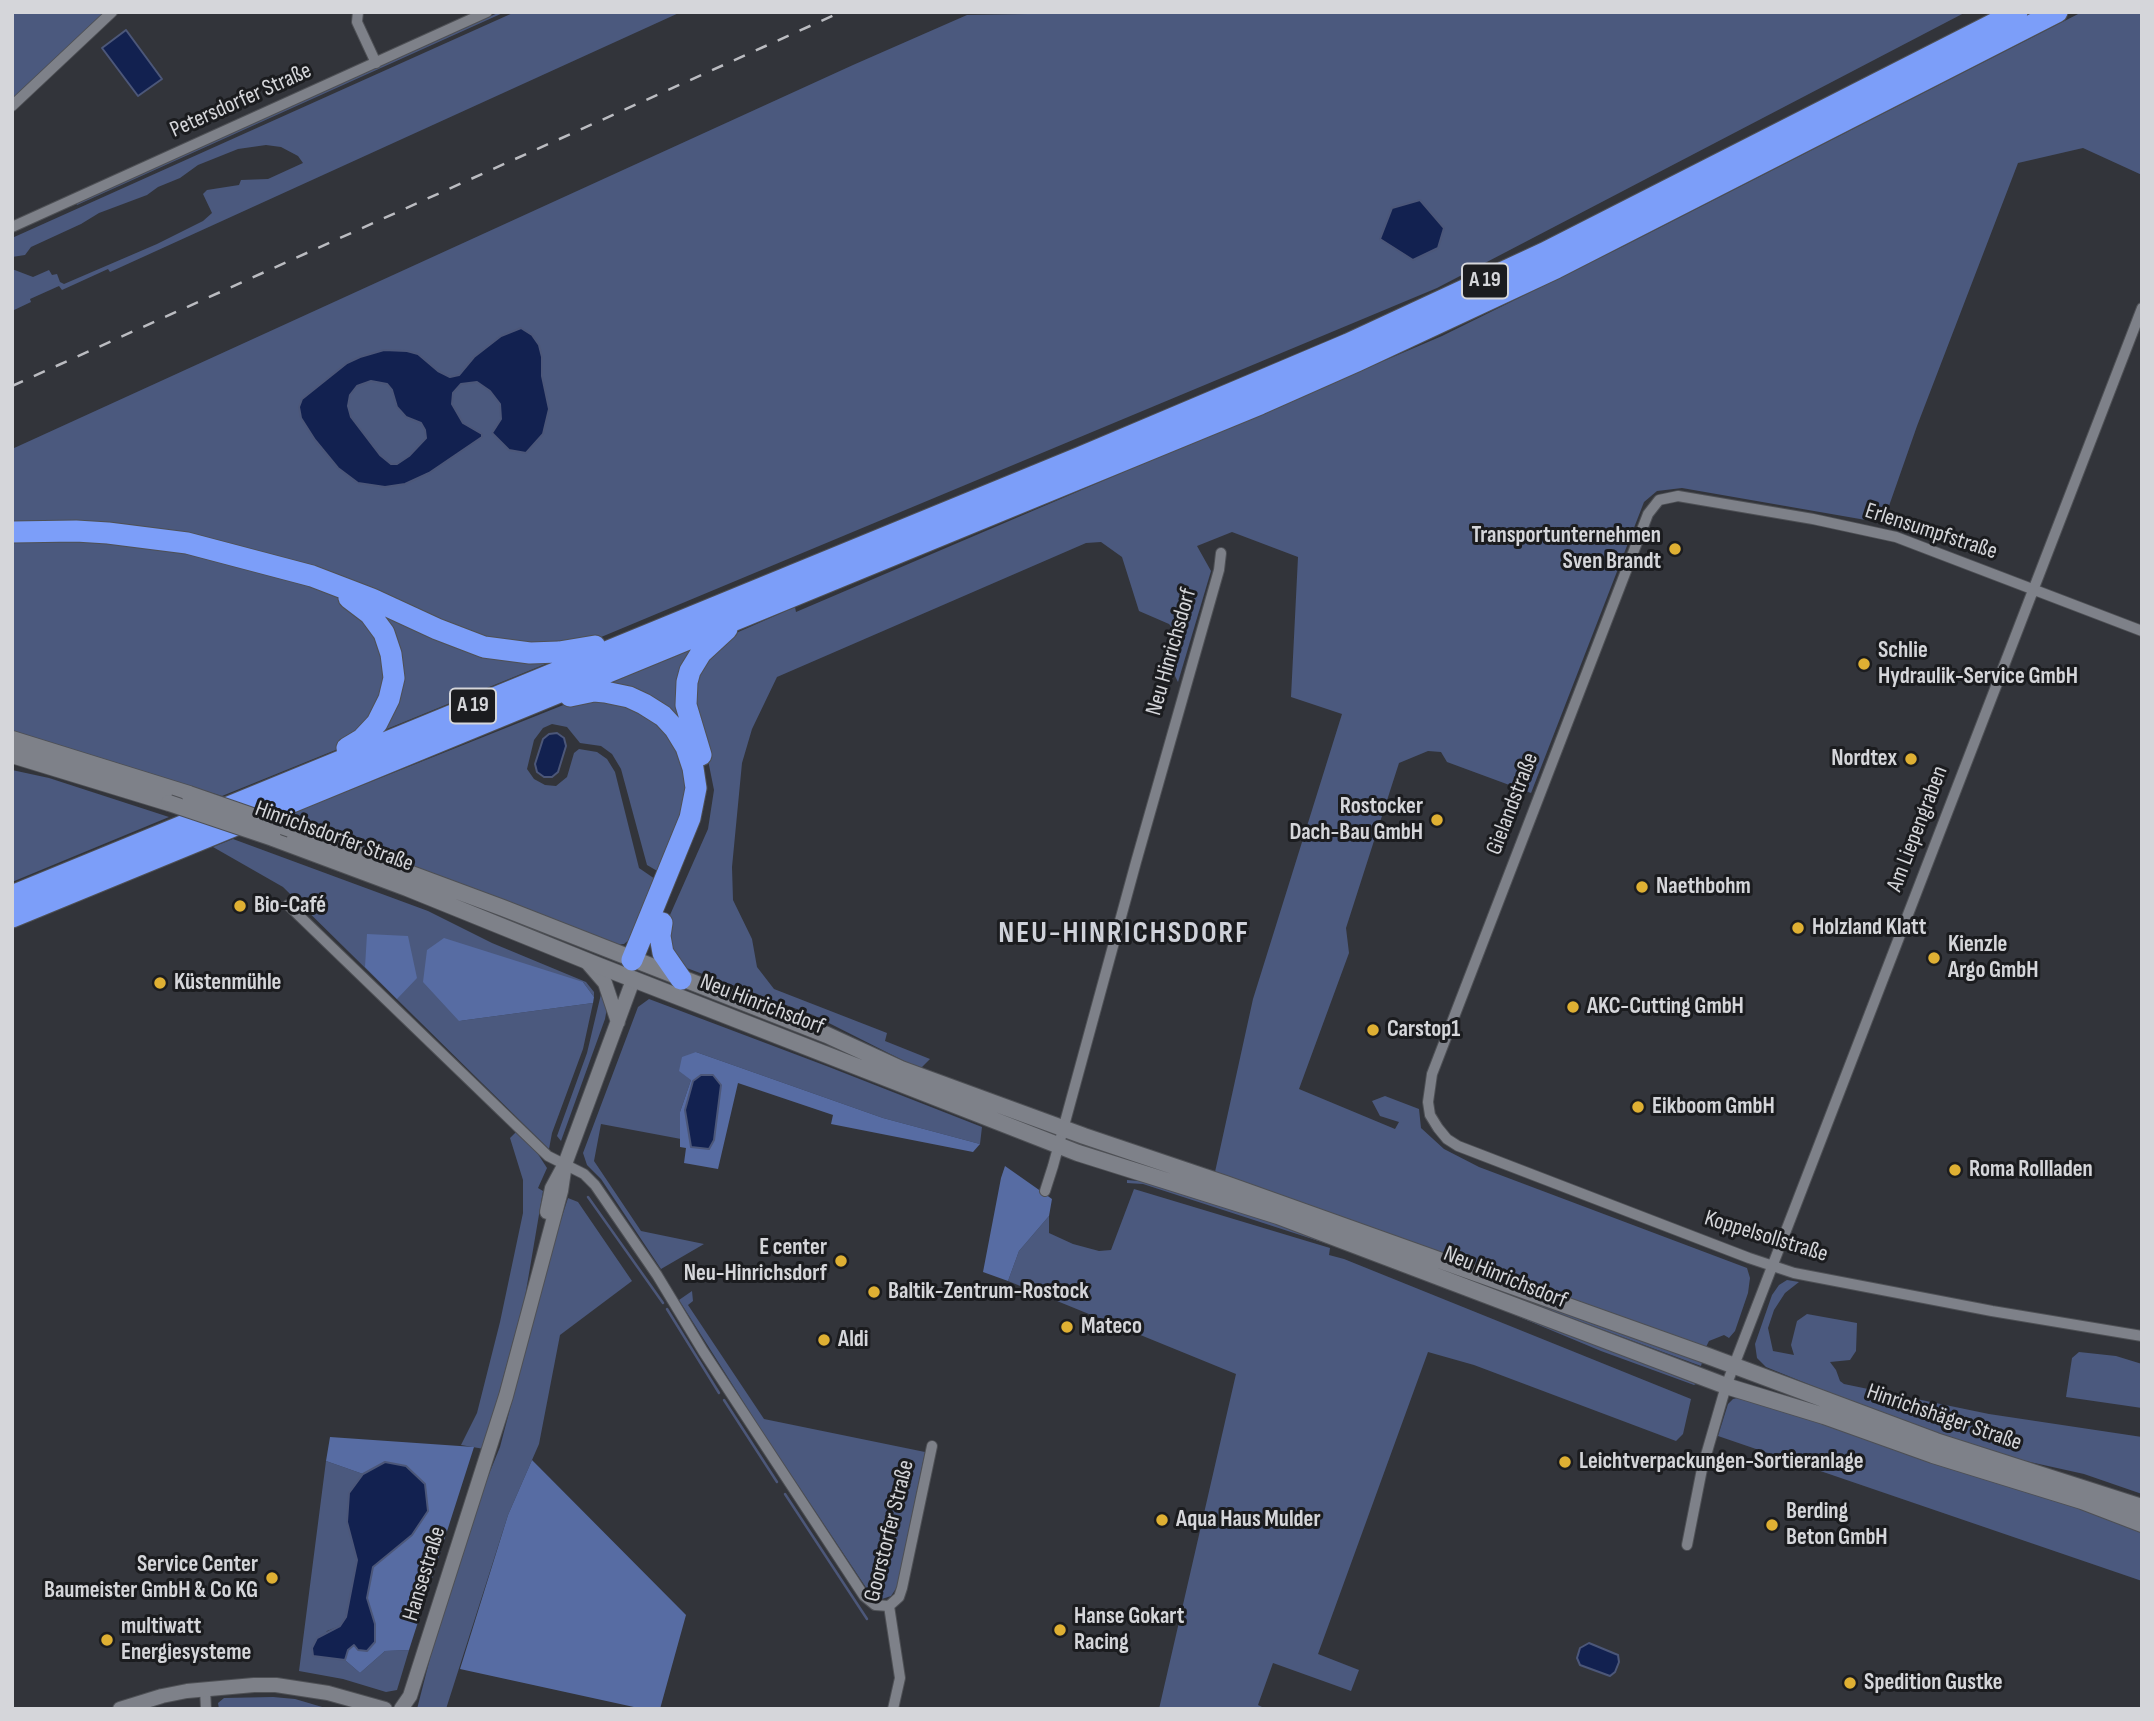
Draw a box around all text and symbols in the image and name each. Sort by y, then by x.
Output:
street label: Petersdorfer Straße [166,57,316,145]
road number: A 19 [1462,264,1508,298]
street label: Erlensumpfstraße [1861,498,2001,566]
place label: Transportunternehmen Sven Brandt [1472,522,1661,576]
marker: Transportunternehmen Sven Brandt [1667,541,1683,557]
street label: Neu Hinrichsdorf [1141,585,1203,719]
place label: Schlie Hydraulik-Service GmbH [1878,637,2078,691]
marker: Schlie Hydraulik-Service GmbH [1856,656,1872,672]
road number: A 19 [450,688,496,724]
place label: Nordtex [1831,745,1897,773]
street label: Gielandstraße [1481,749,1545,859]
marker: Nordtex [1903,751,1919,767]
street label: Am Liepengraben [1881,762,1955,896]
place label: Rostocker Dach-Bau GmbH [1289,793,1423,847]
street label: Hinrichsdorfer Straße [251,796,417,878]
marker: Rostocker Dach-Bau GmbH [1429,812,1445,828]
place label: Naethbohm [1656,873,1751,901]
marker: Naethbohm [1634,879,1650,895]
place label: Bio-Café [254,892,326,920]
marker: Bio-Café [232,898,248,914]
place label: Holzland Klatt [1812,914,1926,942]
district label: NEU-HINRICHSDORF [1000,916,1248,952]
marker: Holzland Klatt [1790,920,1806,936]
place label: Kienzle Argo GmbH [1948,931,2039,985]
marker: Kienzle Argo GmbH [1926,950,1942,966]
place label: Küstenmühle [174,969,281,997]
street label: Neu Hinrichsdorf [696,969,828,1041]
marker: Küstenmühle [152,975,168,991]
place label: AKC-Cutting GmbH [1587,993,1744,1021]
marker: AKC-Cutting GmbH [1565,999,1581,1015]
place label: Carstop1 [1387,1016,1460,1044]
marker: Carstop1 [1365,1022,1381,1038]
place label: Eikboom GmbH [1652,1093,1775,1121]
marker: Eikboom GmbH [1630,1099,1646,1115]
place label: Roma Rollladen [1969,1156,2093,1184]
marker: Roma Rollladen [1947,1162,1963,1178]
street label: Koppelsollstraße [1701,1205,1831,1269]
place label: E center Neu-Hinrichsdorf [684,1234,827,1288]
street label: Neu Hinrichsdorf [1439,1241,1571,1315]
marker: E center Neu-Hinrichsdorf [833,1253,849,1269]
place label: Baltik-Zentrum-Rostock [888,1278,1089,1306]
marker: Baltik-Zentrum-Rostock [866,1284,882,1300]
place label: Mateco [1081,1313,1142,1341]
marker: Mateco [1059,1319,1075,1335]
place label: Aldi [838,1326,869,1354]
marker: Aldi [816,1332,832,1348]
street label: Hinrichshäger Straße [1863,1379,2025,1457]
place label: Leichtverpackungen-Sortieranlage [1579,1448,1864,1476]
marker: Leichtverpackungen-Sortieranlage [1557,1454,1573,1470]
street label: Goorstorfer Straße [859,1457,921,1605]
place label: Berding Beton GmbH [1786,1498,1888,1552]
place label: Aqua Haus Mulder [1176,1506,1321,1534]
marker: Aqua Haus Mulder [1154,1512,1170,1528]
marker: Berding Beton GmbH [1764,1517,1780,1533]
street label: Hansestraße [398,1524,452,1624]
place label: Service Center Baumeister GmbH & Co KG [44,1551,258,1605]
marker: Service Center Baumeister GmbH & Co KG [264,1570,280,1586]
place label: Hanse Gokart Racing [1074,1603,1184,1657]
place label: multiwatt Energiesysteme [121,1613,251,1667]
marker: Hanse Gokart Racing [1052,1622,1068,1638]
marker: multiwatt Energiesysteme [99,1632,115,1648]
place label: Spedition Gustke [1864,1669,2003,1697]
marker: Spedition Gustke [1842,1675,1858,1691]

